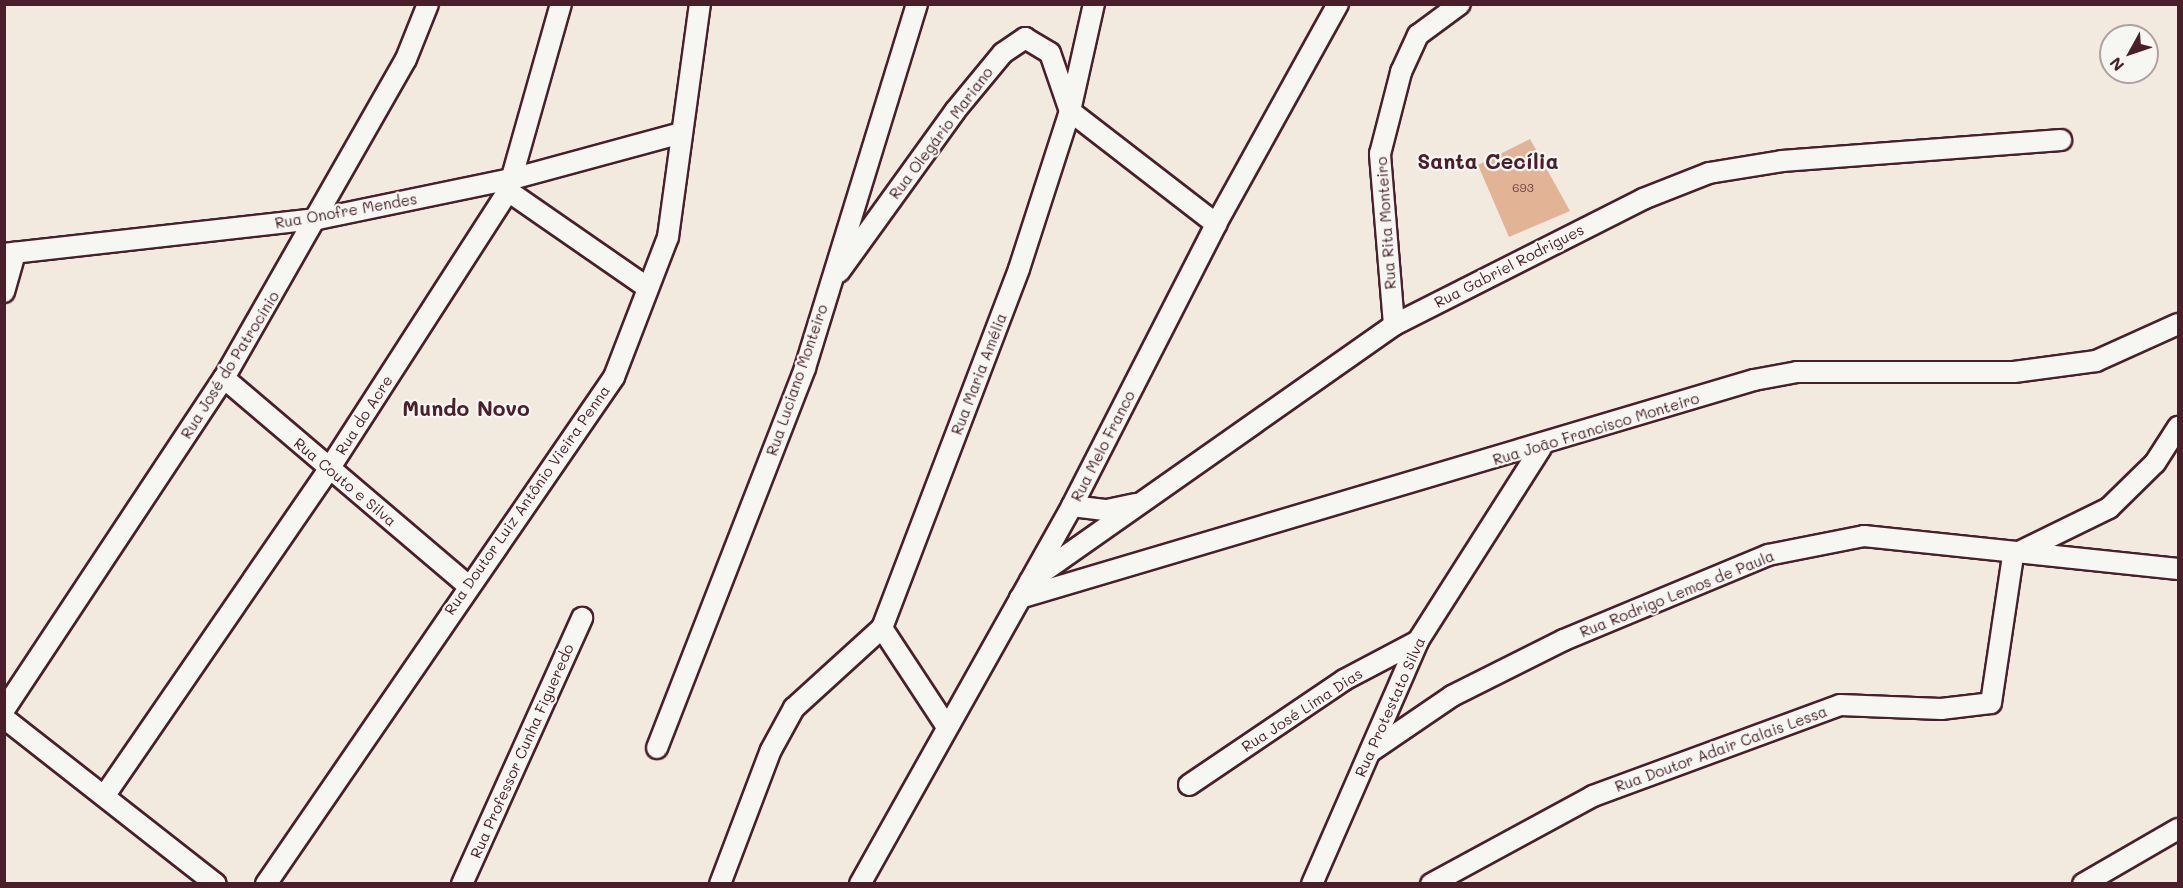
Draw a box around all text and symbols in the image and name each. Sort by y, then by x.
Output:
north arrow [2099,24,2159,84]
text: N [2104,53,2128,76]
street label: Rua Olegário Mariano [885,63,997,203]
district label: Santa Cecília [1417,148,1559,174]
street label: Rua Rita Monteiro [1372,156,1400,290]
house number: 693 [1512,181,1534,195]
street label: Rua Onofre Mendes [273,190,419,232]
street label: Rua Gabriel Rodrigues [1431,220,1587,312]
street label: Rua José do Patrocínio [177,288,283,442]
street label: Rua Luciano Monteiro [763,302,831,458]
street label: Rua Maria Amélia [948,311,1010,437]
street label: Rua do Acre [332,372,396,458]
street label: Rua Doutor Luiz Antônio Vieira Penna [440,382,614,618]
street label: Rua Melo Franco [1067,388,1139,504]
street label: Rua João Francisco Monteiro [1491,389,1701,469]
district label: Mundo Novo [402,395,530,421]
street label: Rua Couto e Silva [290,434,400,530]
street label: Rua Rodrigo Lemos de Paula [1577,547,1777,641]
street label: Rua Protestato Silva [1351,634,1429,780]
street label: Rua Professor Cunha Figueredo [466,641,578,861]
street label: Rua José Lima Dias [1238,664,1366,756]
street label: Rua Doutor Adair Calais Lessa [1613,702,1829,796]

